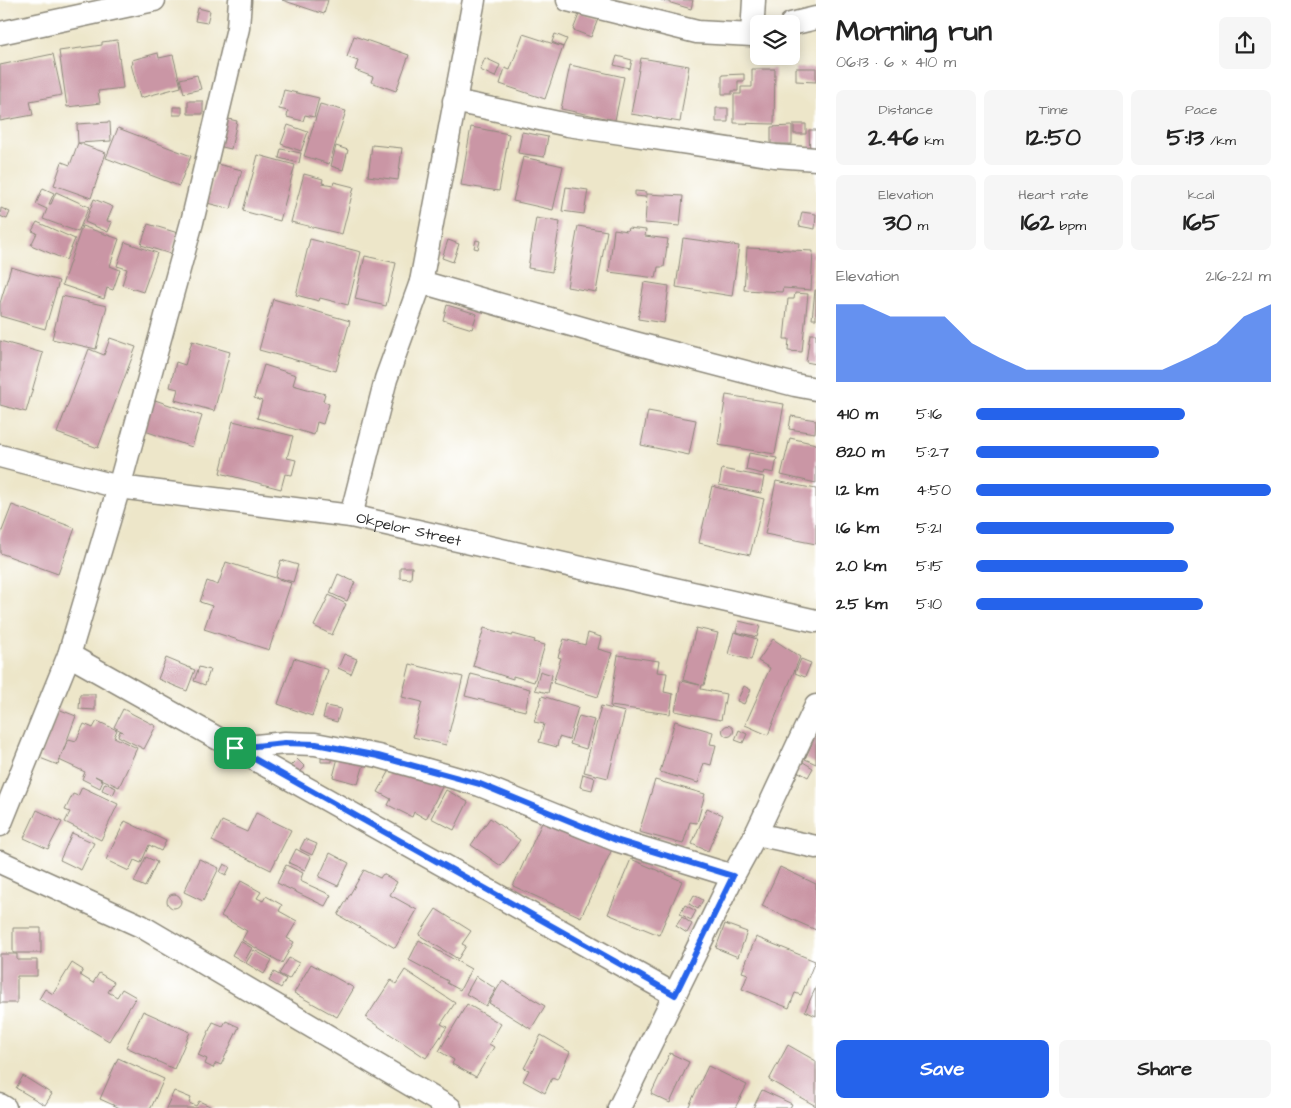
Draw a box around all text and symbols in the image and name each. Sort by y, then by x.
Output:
text: Morning run [836,12,992,51]
map controls [750,15,800,65]
button: layers [750,15,800,65]
button: share [1219,17,1271,69]
text: 06:13 · 6 × 410 m [836,51,956,73]
text: Distance [879,100,933,120]
text: Time [1039,100,1068,120]
text: Pace [1185,100,1217,120]
text: 2.46 [868,120,919,155]
text: 12:50 [1026,120,1081,155]
text: 5:13 [1167,120,1204,155]
text: km [919,131,944,151]
text: /km [1204,131,1236,151]
text: Elevation [878,185,933,205]
text: Heart rate [1018,185,1089,205]
text: kcal [1188,185,1215,205]
text: 30 [883,205,912,240]
text: 162 [1021,205,1054,240]
text: 165 [1183,205,1219,240]
text: m [912,216,928,236]
text: bpm [1054,216,1086,236]
text: Elevation [836,265,899,287]
text: 216–221 m [1206,265,1271,287]
text: 410 m [836,403,878,425]
text: 5:16 [916,403,942,425]
text: 820 m [836,441,884,463]
text: 5:27 [916,441,949,463]
text: 1.2 km [836,479,878,501]
text: 4:50 [916,479,951,501]
street label: Okpelor Street [354,507,463,551]
text: 1.6 km [836,517,879,539]
text: 5:21 [916,517,941,539]
text: 2.0 km [836,555,886,577]
text: 5:15 [916,555,943,577]
text: 2.5 km [836,593,887,615]
text: 5:10 [916,593,942,615]
pin [214,727,256,769]
icon: arrive [221,734,249,762]
button: Save [836,1040,1049,1098]
button: Share [1059,1040,1271,1098]

